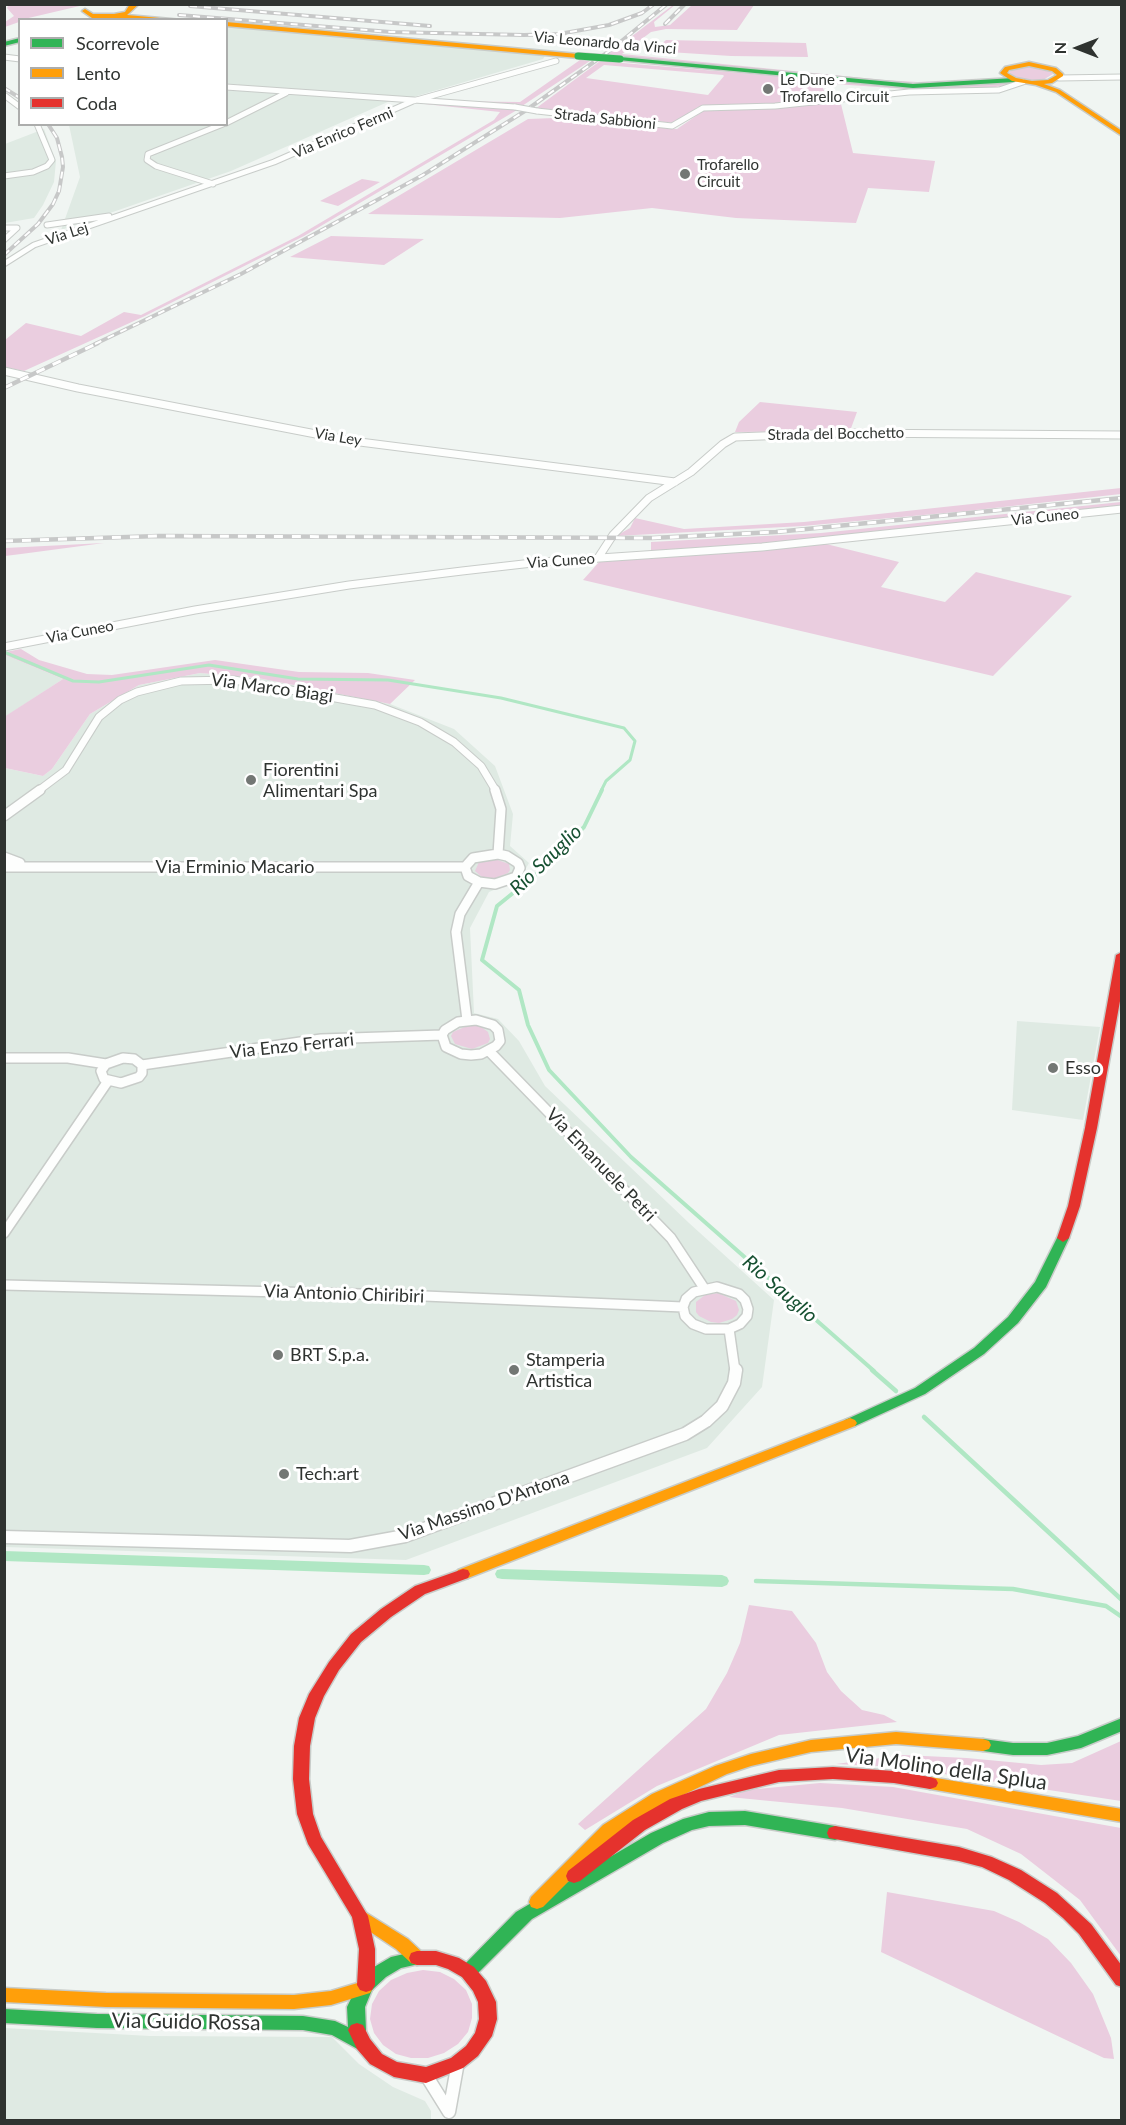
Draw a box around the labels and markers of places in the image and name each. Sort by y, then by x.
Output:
place label: Le Dune - Trofarello Circuit [780,71,889,106]
marker: Le Dune - Trofarello Circuit [761,82,775,96]
place label: Trofarello Circuit [697,156,759,191]
marker: Trofarello Circuit [678,167,692,181]
place label: Fiorentini Alimentari Spa [263,759,377,802]
marker: Fiorentini Alimentari Spa [244,773,258,787]
place label: Esso [1065,1057,1101,1079]
marker: Esso [1046,1061,1060,1075]
place label: BRT S.p.a. [290,1344,369,1366]
marker: BRT S.p.a. [271,1348,285,1362]
place label: Stamperia Artistica [526,1349,605,1392]
marker: Stamperia Artistica [507,1363,521,1377]
place label: Tech:art [296,1463,359,1485]
marker: Tech:art [277,1467,291,1481]

